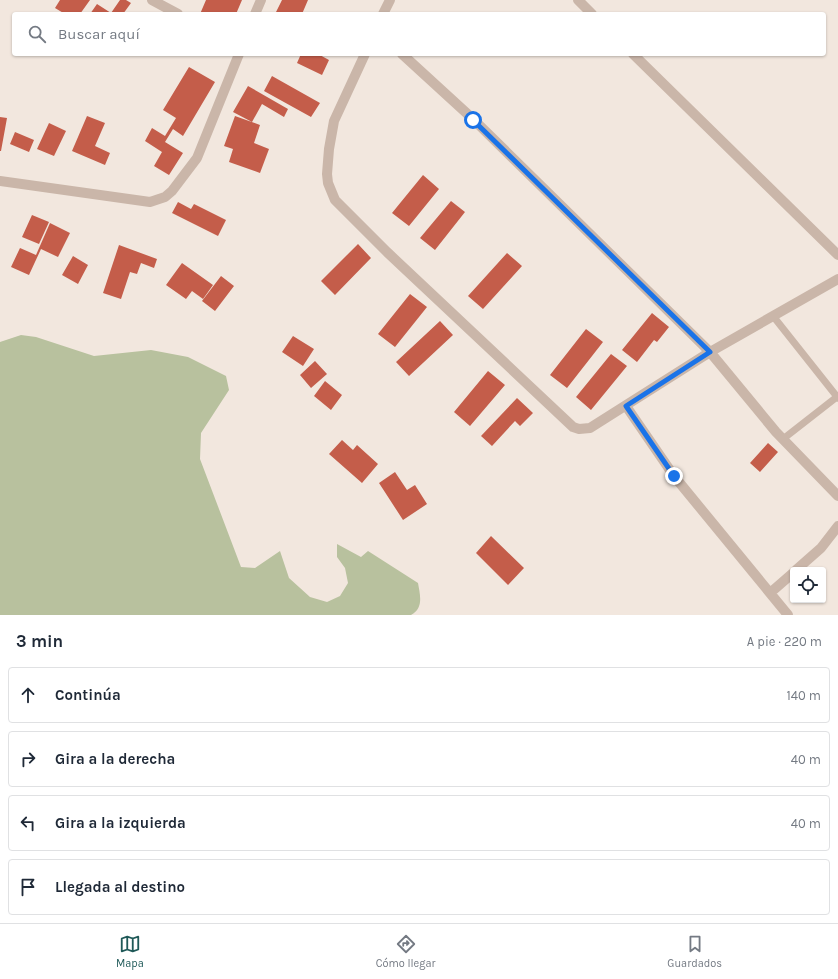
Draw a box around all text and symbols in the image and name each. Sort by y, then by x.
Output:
search box [12,12,826,56]
icon: search [26,23,48,45]
text: Buscar aquí [58,25,140,43]
route start [464,111,482,129]
route end [665,467,683,485]
map controls [790,567,826,603]
button: locate [790,567,826,603]
text: 3 min [16,631,63,651]
text: A pie · 220 m [747,634,822,649]
icon: ahead [17,684,39,706]
text: Continúa [55,686,121,704]
text: 140 m [786,688,821,703]
icon: right [17,748,39,770]
text: Gira a la derecha [55,750,175,768]
text: 40 m [791,752,821,767]
icon: left [17,812,39,834]
text: Gira a la izquierda [55,814,186,832]
text: 40 m [791,816,821,831]
icon: arrive [17,876,39,898]
text: Llegada al destino [55,878,185,896]
tab: Mapa [116,933,144,970]
tab: Cómo llegar [376,933,435,970]
tab: Guardados [667,933,722,970]

